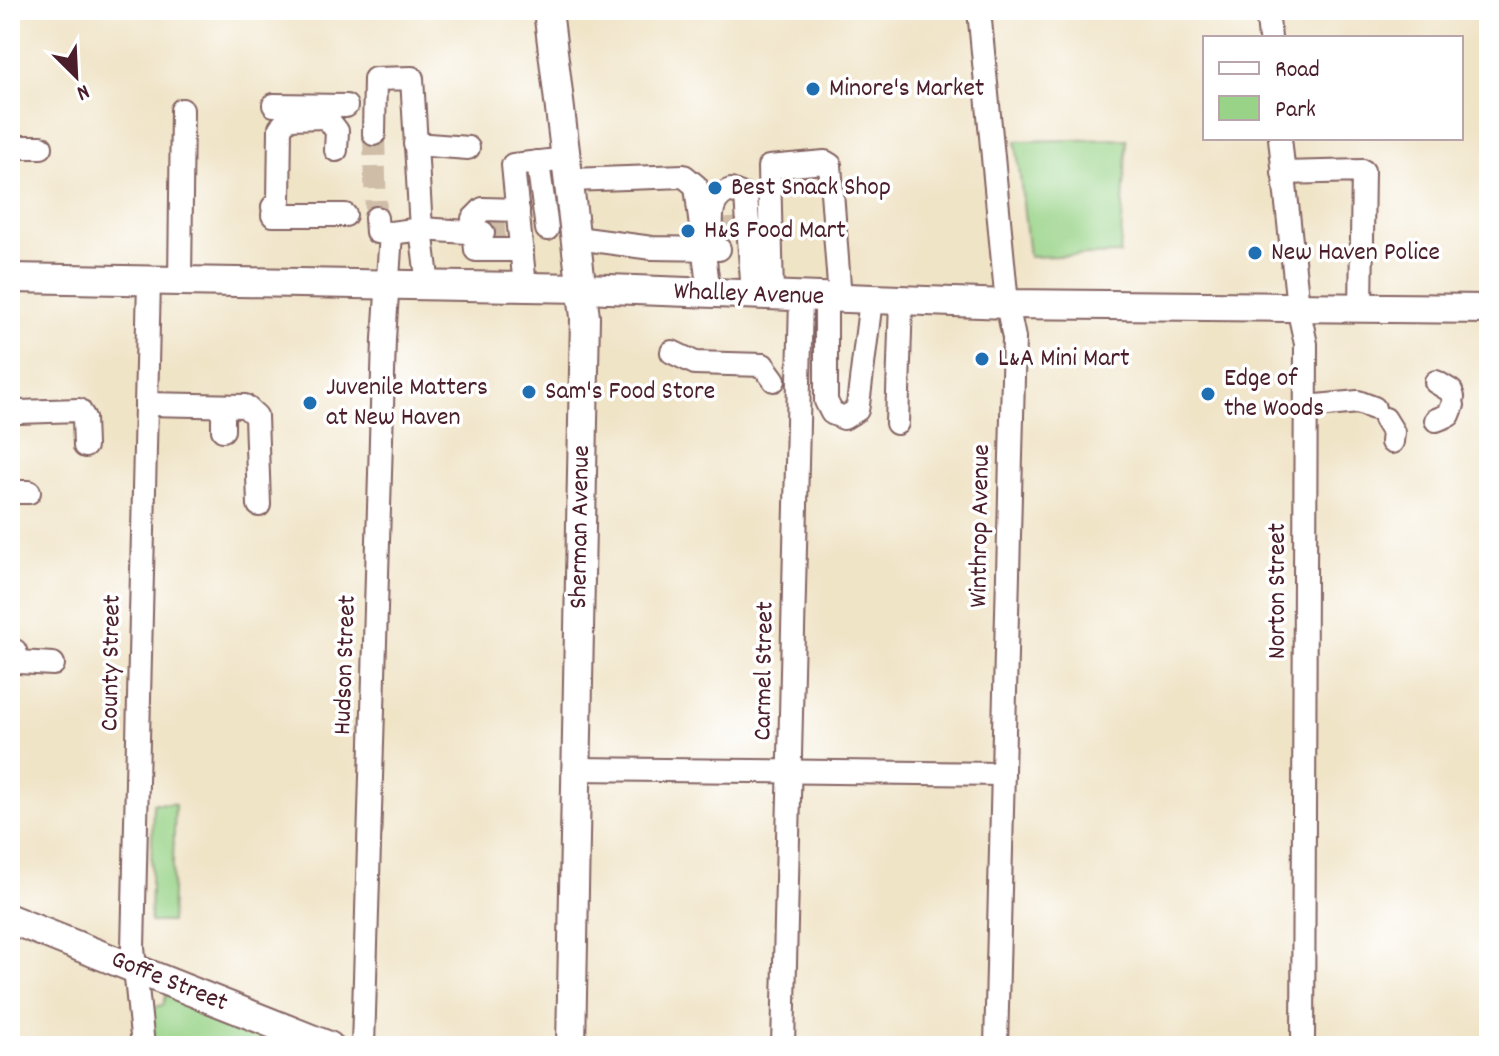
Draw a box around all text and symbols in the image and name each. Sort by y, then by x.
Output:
north arrow [36,36,116,116]
legend [1203,36,1463,140]
text: Road [1275,54,1320,88]
place label: Minore's Market [829,71,985,108]
text: N [71,75,94,107]
marker: Minore's Market [804,80,822,98]
text: Park [1275,94,1316,128]
place label: Best Snack Shop [731,170,891,207]
marker: Best Snack Shop [706,179,724,197]
place label: H&S Food Mart [704,213,846,250]
marker: H&S Food Mart [679,222,697,240]
place label: New Haven Police [1271,235,1440,272]
marker: New Haven Police [1246,244,1264,262]
street label: Whalley Avenue [673,274,825,316]
place label: L&A Mini Mart [998,341,1130,378]
marker: L&A Mini Mart [973,350,991,368]
place label: Edge of the Woods [1224,361,1324,428]
place label: Juvenile Matters at New Haven [326,370,488,437]
place label: Sam's Food Store [545,374,715,411]
marker: Sam's Food Store [520,383,538,401]
marker: Edge of the Woods [1199,385,1217,403]
marker: Juvenile Matters at New Haven [301,394,319,412]
street label: Winthrop Avenue [961,444,1001,608]
street label: Sherman Avenue [561,445,601,609]
street label: Norton Street [1260,522,1297,659]
street label: County Street [92,594,132,732]
street label: Hudson Street [325,594,367,736]
street label: Carmel Street [745,601,785,741]
street label: Goffe Street [105,942,233,1022]

